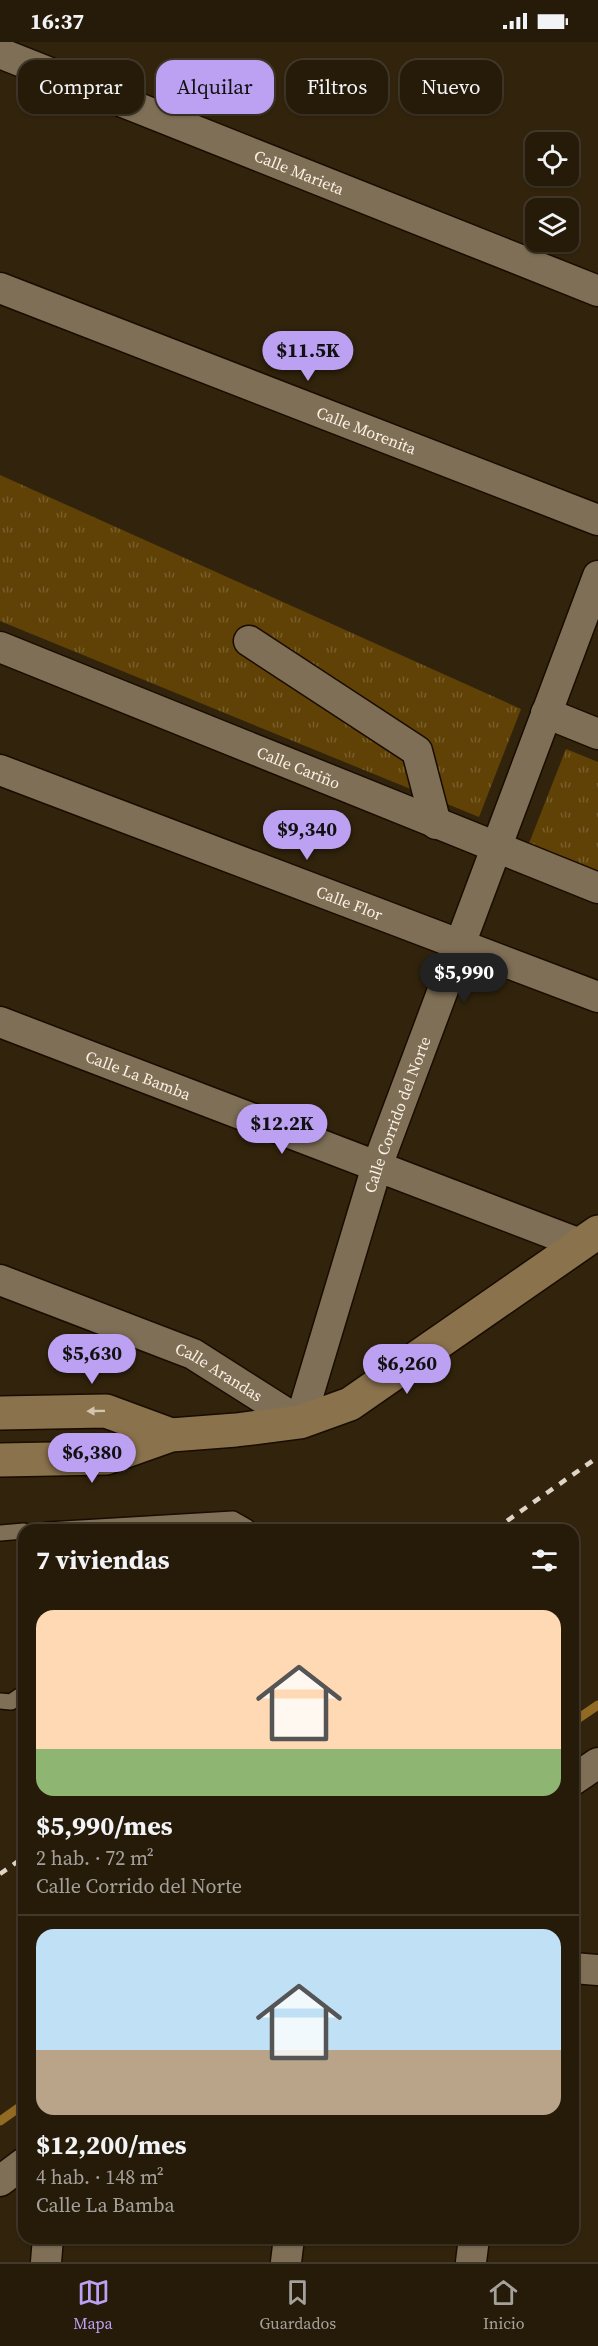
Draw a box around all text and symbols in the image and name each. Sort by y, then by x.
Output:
text: 16:37 [30,6,84,36]
chip: Comprar [18,60,144,114]
chip: Alquilar [156,60,274,114]
chip: Filtros [286,60,388,114]
chip: Nuevo [400,60,502,114]
map controls [525,132,579,252]
button: locate [525,132,579,186]
street label: Calle Marieta [251,144,348,200]
button: layers [525,198,579,252]
pin: $11.5K [259,331,357,382]
text: $11.5K [276,336,340,364]
street label: Calle Morenita [313,401,420,460]
street label: Calle Cariño [254,741,344,794]
pin: $9,340 [258,810,356,861]
text: $9,340 [277,815,337,843]
street label: Calle Flor [313,880,386,925]
pin: $5,990 [415,953,513,1004]
text: $5,990 [434,958,494,986]
street label: Calle Corrido del Norte [359,1033,436,1195]
street label: Calle La Bamba [82,1045,195,1105]
pin: $12.2K [233,1104,331,1155]
text: $12.2K [250,1109,314,1137]
pin: $5,630 [43,1334,141,1385]
street label: Calle Arandas [172,1337,267,1407]
text: $5,630 [62,1339,122,1367]
pin: $6,260 [358,1344,456,1395]
text: $6,260 [377,1349,437,1377]
one-way arrow [86,1406,105,1416]
pin: $6,380 [43,1433,141,1484]
text: $6,380 [62,1438,122,1466]
text: 7 viviendas [36,1542,170,1578]
icon: filters [528,1544,561,1577]
icon: home [245,1649,353,1757]
text: $5,990/mes [36,1808,173,1844]
text: 2 hab. · 72 m² [36,1844,154,1872]
text: Calle Corrido del Norte [36,1872,242,1900]
icon: home [245,1968,353,2076]
text: $12,200/mes [36,2127,187,2163]
text: 4 hab. · 148 m² [36,2163,164,2191]
text: Calle La Bamba [36,2191,175,2219]
tab: Mapa [73,2276,113,2334]
tab: Guardados [259,2276,336,2334]
tab: Inicio [483,2276,525,2334]

